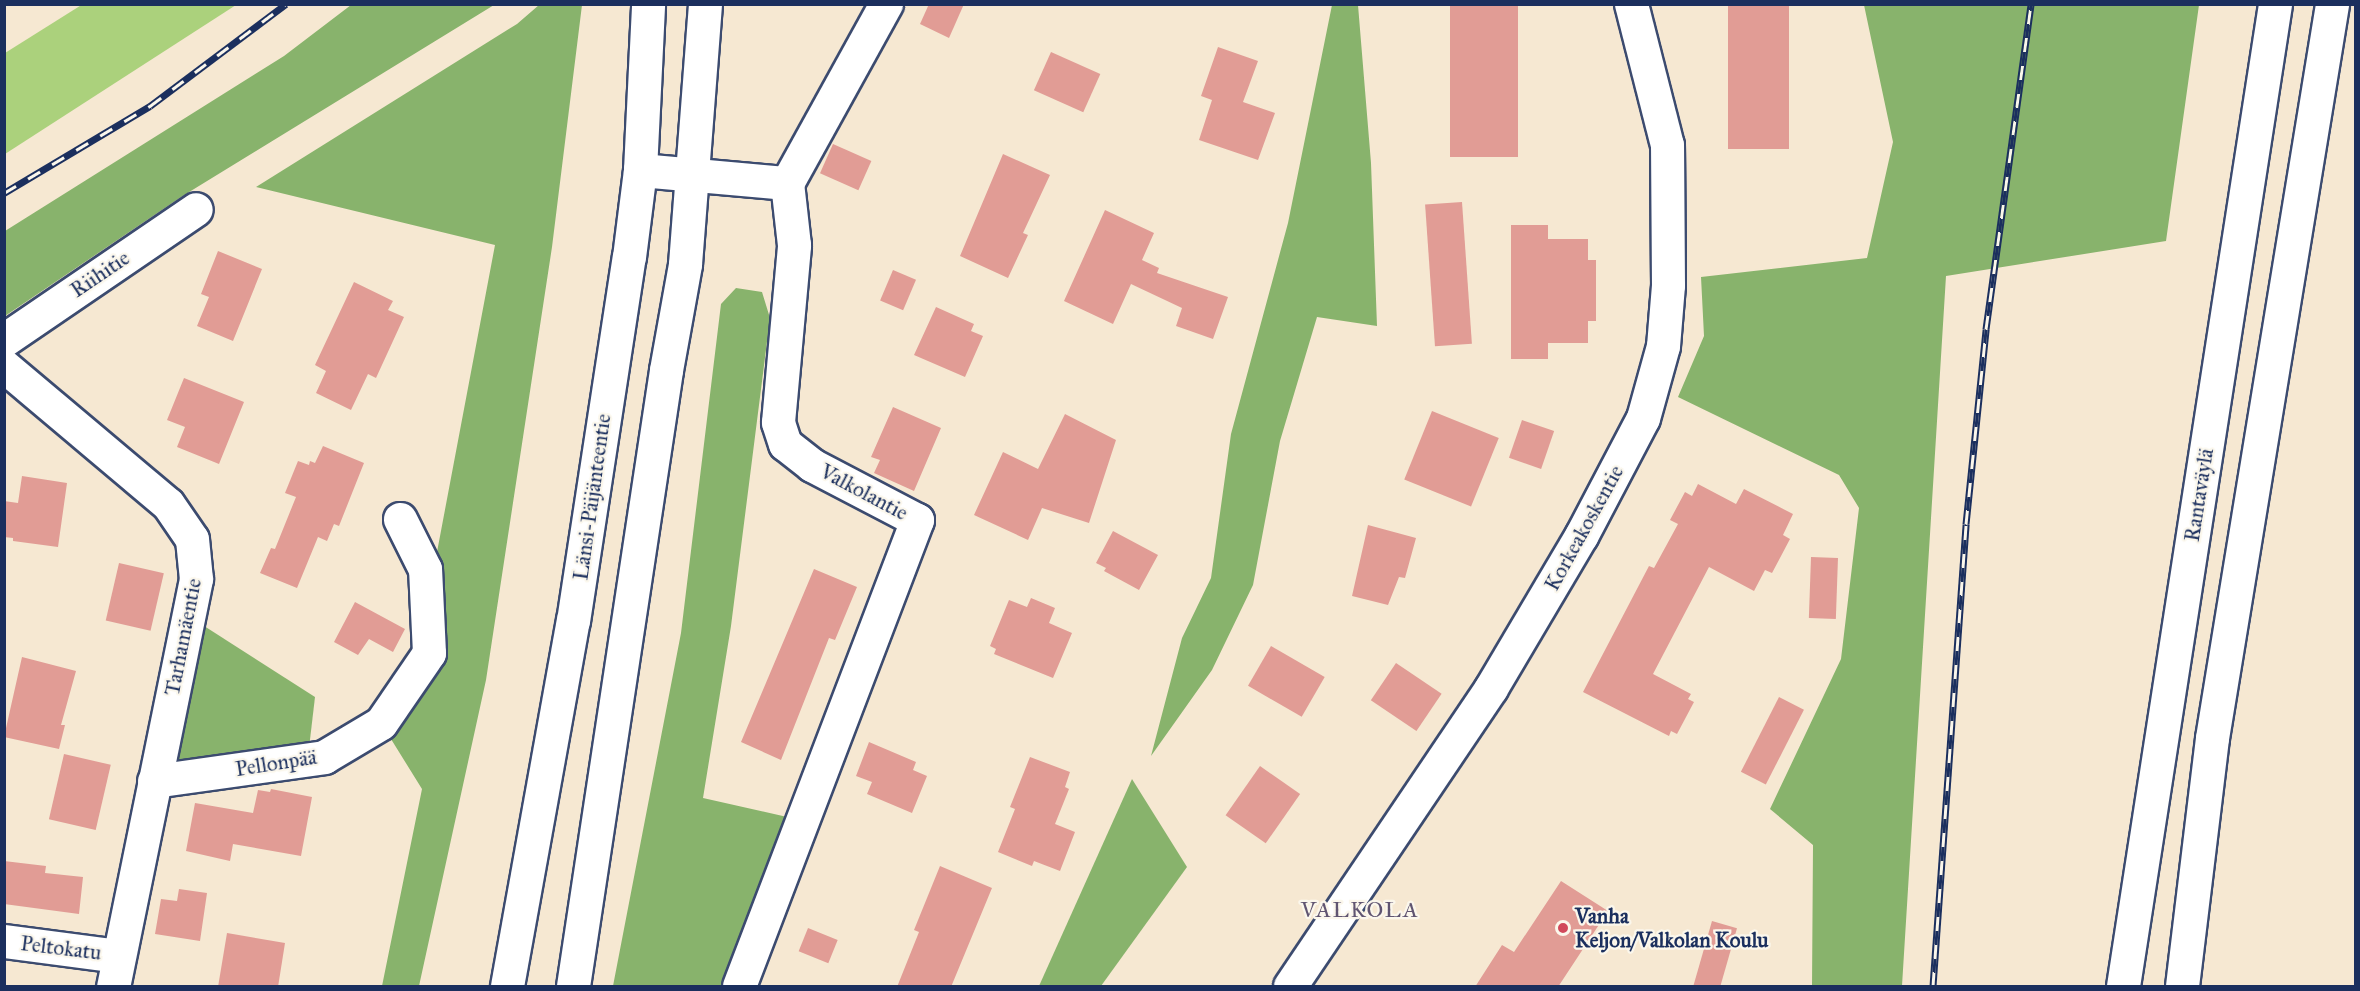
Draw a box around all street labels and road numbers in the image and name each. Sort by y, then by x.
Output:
street label: Riihitie [66,245,134,303]
street label: Länsi-Päijänteentie [568,412,616,582]
street label: Rantaväylä [2179,447,2219,543]
street label: Valkolantie [816,458,912,526]
street label: Korkeakoskentie [1539,461,1629,595]
street label: Tarhamäentie [159,576,207,698]
street label: Pellonpää [234,744,318,782]
street label: Peltokatu [19,931,103,965]

